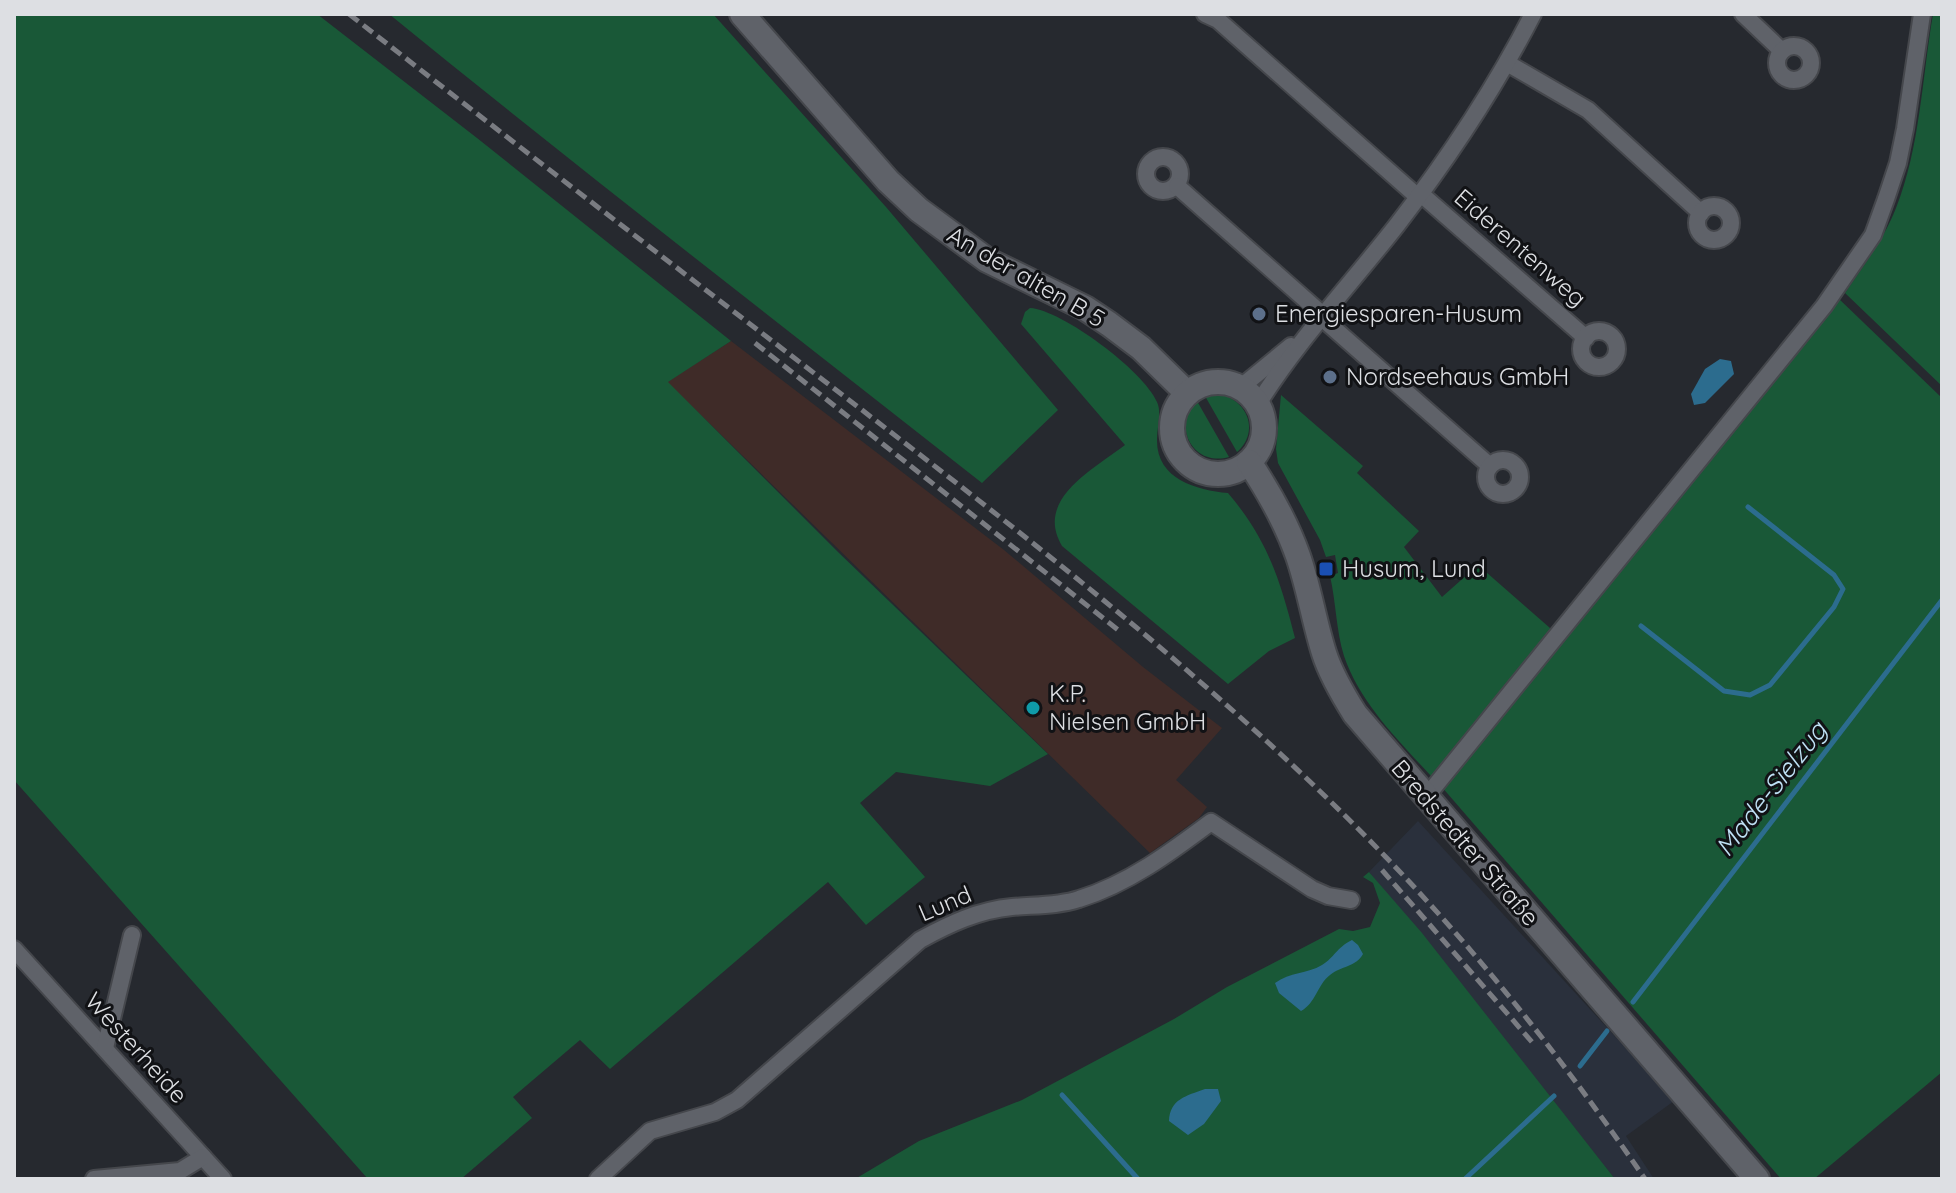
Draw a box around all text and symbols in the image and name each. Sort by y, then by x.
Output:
street label: Eiderentenweg [1449,182,1593,313]
street label: An der alten B 5 [942,219,1111,333]
place label: Energiesparen-Husum [1275,298,1522,328]
marker: Energiesparen-Husum [1250,305,1268,323]
place label: Nordseehaus GmbH [1346,361,1569,391]
marker: Nordseehaus GmbH [1321,368,1339,386]
place label: Husum, Lund [1342,553,1486,583]
marker: Husum, Lund [1317,560,1335,578]
place label: K.P. Nielsen GmbH [1049,678,1206,736]
marker: K.P. Nielsen GmbH [1024,699,1042,717]
water label: Made-Sielzug [1708,713,1835,863]
street label: Bredstedter Straße [1385,753,1546,932]
street label: Lund [914,879,976,928]
street label: Westerheide [79,986,194,1109]

